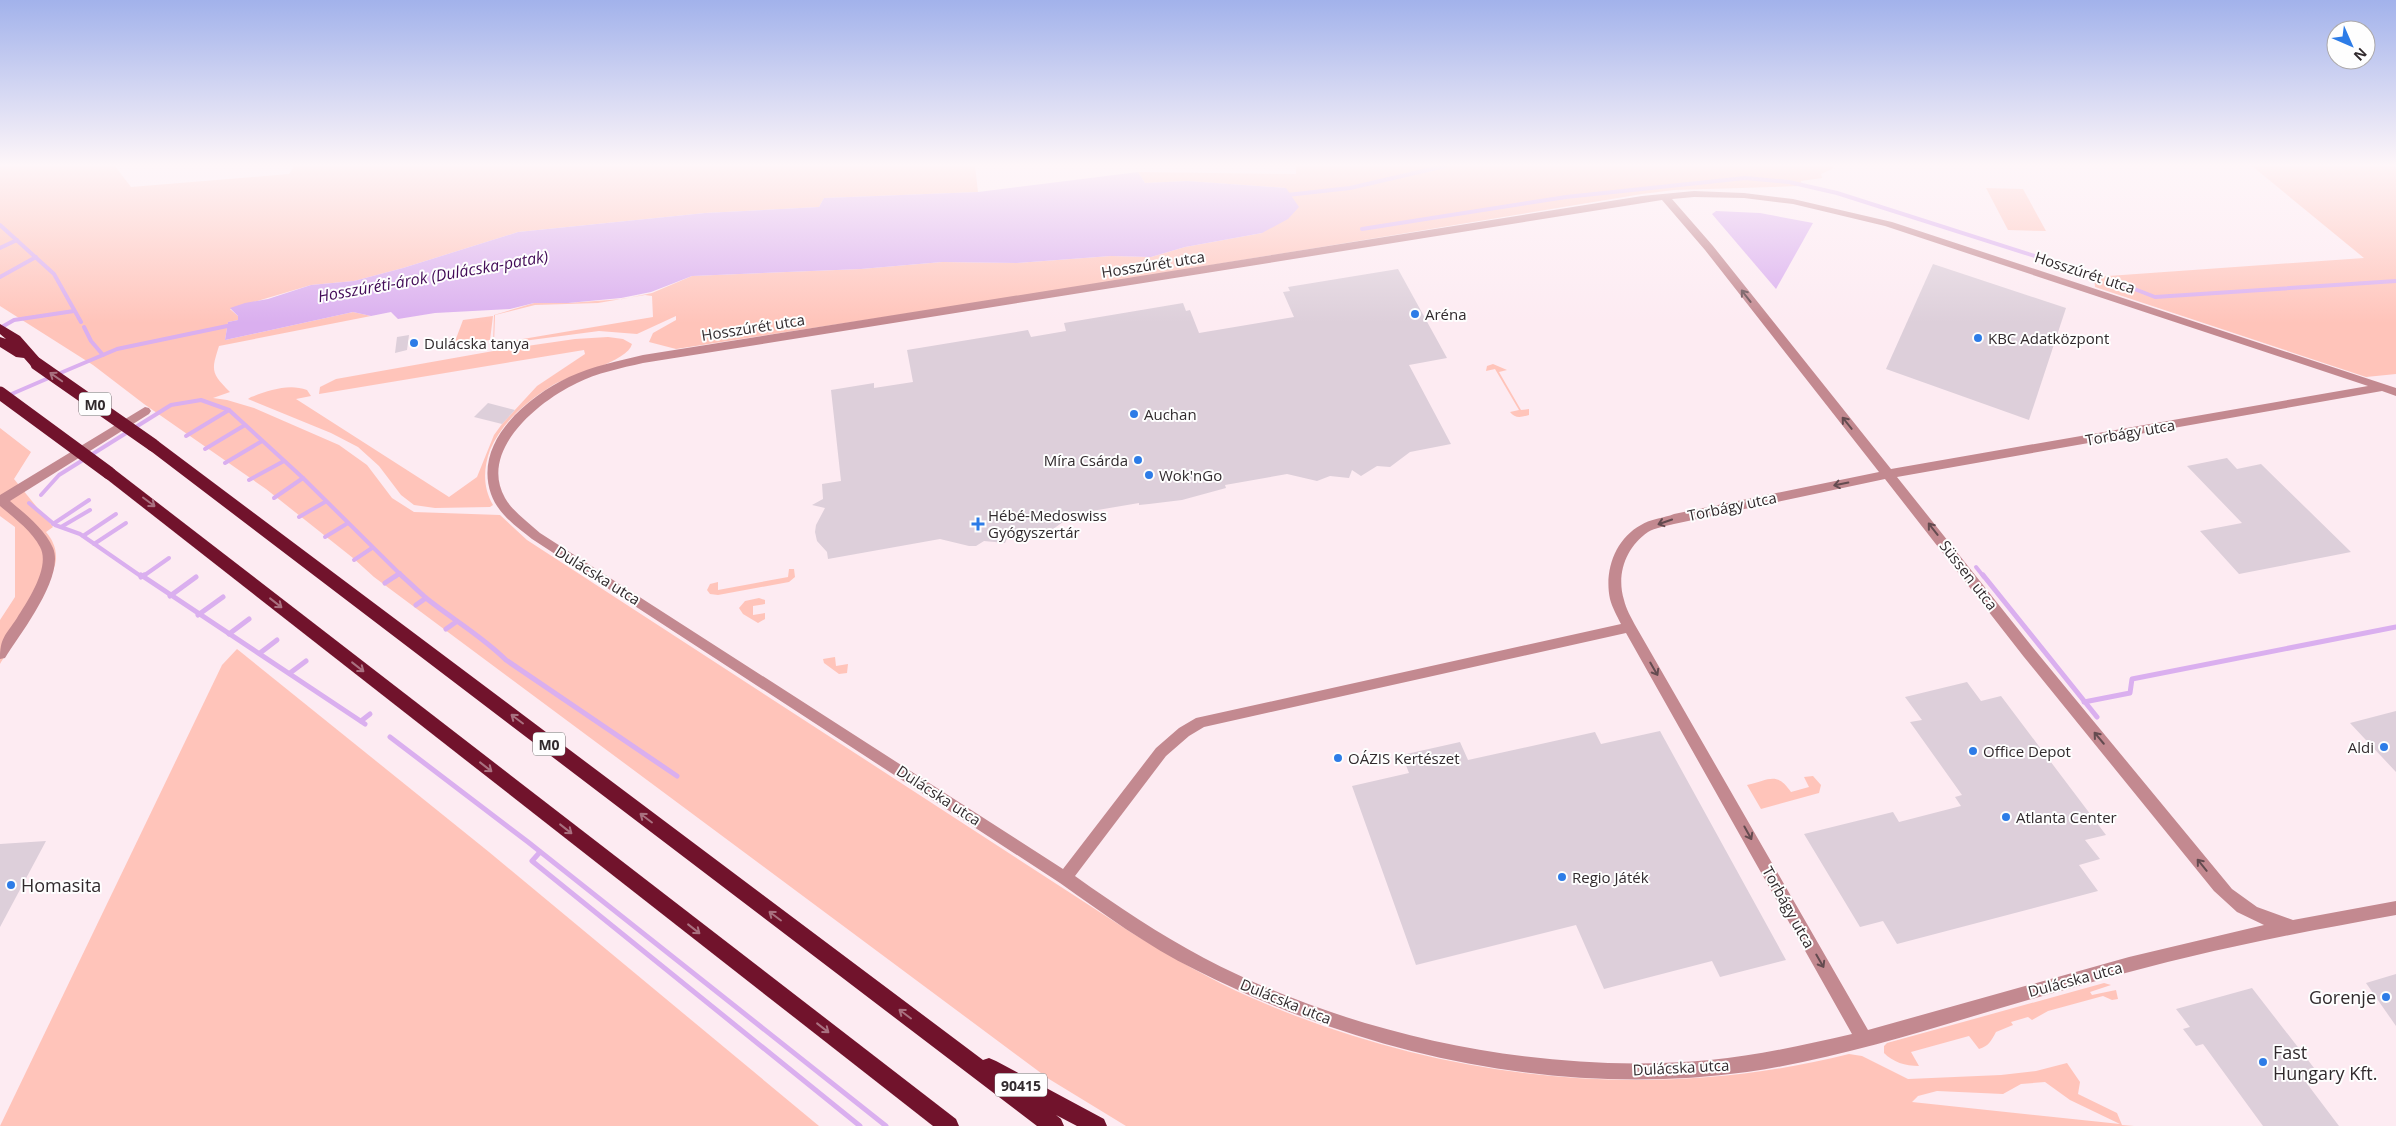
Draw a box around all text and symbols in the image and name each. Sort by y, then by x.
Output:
north arrow [2326,20,2376,70]
text: N [2350,44,2371,65]
water label: Hosszúréti-árok (Dulácska-patak) [316,245,550,307]
street label: Hosszúrét utca [1100,246,1206,282]
street label: Hosszúrét utca [2032,246,2138,298]
one-way arrow [1740,290,1751,303]
place label: Aréna [1425,304,1467,324]
marker: Aréna [1409,308,1421,320]
street label: Hosszúrét utca [700,309,806,345]
place label: KBC Adatközpont [1988,328,2109,348]
marker: KBC Adatközpont [1972,332,1984,344]
place label: Dulácska tanya [424,333,529,353]
marker: Dulácska tanya [408,337,420,349]
one-way arrow [49,372,63,382]
road number: M0 [79,392,111,416]
place label: Auchan [1144,404,1197,424]
marker: Auchan [1128,408,1140,420]
street label: Torbágy utca [2084,414,2176,450]
one-way arrow [1842,416,1853,429]
place label: Míra Csárda [1044,450,1128,470]
marker: Míra Csárda [1132,454,1144,466]
place label: Wok'nGo [1159,465,1222,485]
marker: Wok'nGo [1143,469,1155,481]
one-way arrow [1833,480,1849,489]
street label: Torbágy utca [1686,487,1778,525]
one-way arrow [141,497,155,507]
place label: Hébé-Medoswiss Gyógyszertár [988,505,1107,542]
one-way arrow [1657,517,1673,527]
marker: Hébé-Medoswiss Gyógyszertár [972,518,984,530]
one-way arrow [1927,523,1938,536]
street label: Süssen utca [1935,536,2003,614]
street label: Dulácska utca [552,541,644,609]
one-way arrow [269,597,282,608]
one-way arrow [351,662,364,673]
one-way arrow [1649,662,1659,676]
one-way arrow [511,714,524,725]
road number: M0 [533,732,565,756]
one-way arrow [2094,732,2105,745]
place label: Aldi [2348,737,2374,757]
place label: Office Depot [1983,741,2071,761]
marker: Aldi [2378,741,2390,753]
marker: Office Depot [1967,745,1979,757]
place label: OÁZIS Kertészet [1348,748,1460,768]
marker: OÁZIS Kertészet [1332,752,1344,764]
street label: Dulácska utca [893,760,985,830]
one-way arrow [480,761,493,772]
place label: Atlanta Center [2016,807,2117,827]
marker: Atlanta Center [2000,811,2012,823]
one-way arrow [640,812,653,823]
one-way arrow [559,824,573,834]
one-way arrow [1743,825,1753,840]
one-way arrow [2196,858,2207,871]
street label: Torbágy utca [1758,863,1820,951]
place label: Regio Játék [1572,867,1649,887]
marker: Regio Játék [1556,871,1568,883]
place label: Homasita [21,873,101,897]
marker: Homasita [5,879,17,891]
one-way arrow [769,911,782,922]
one-way arrow [687,923,700,934]
one-way arrow [1816,953,1825,968]
street label: Dulácska utca [2026,957,2124,1001]
street label: Dulácska utca [1237,974,1335,1028]
place label: Gorenje [2309,985,2376,1009]
marker: Gorenje [2380,991,2392,1003]
one-way arrow [899,1009,912,1020]
one-way arrow [816,1023,829,1034]
place label: Fast Hungary Kft. [2273,1040,2377,1085]
street label: Dulácska utca [1632,1054,1730,1080]
marker: Fast Hungary Kft. [2257,1056,2269,1068]
road number: 90415 [995,1074,1047,1096]

